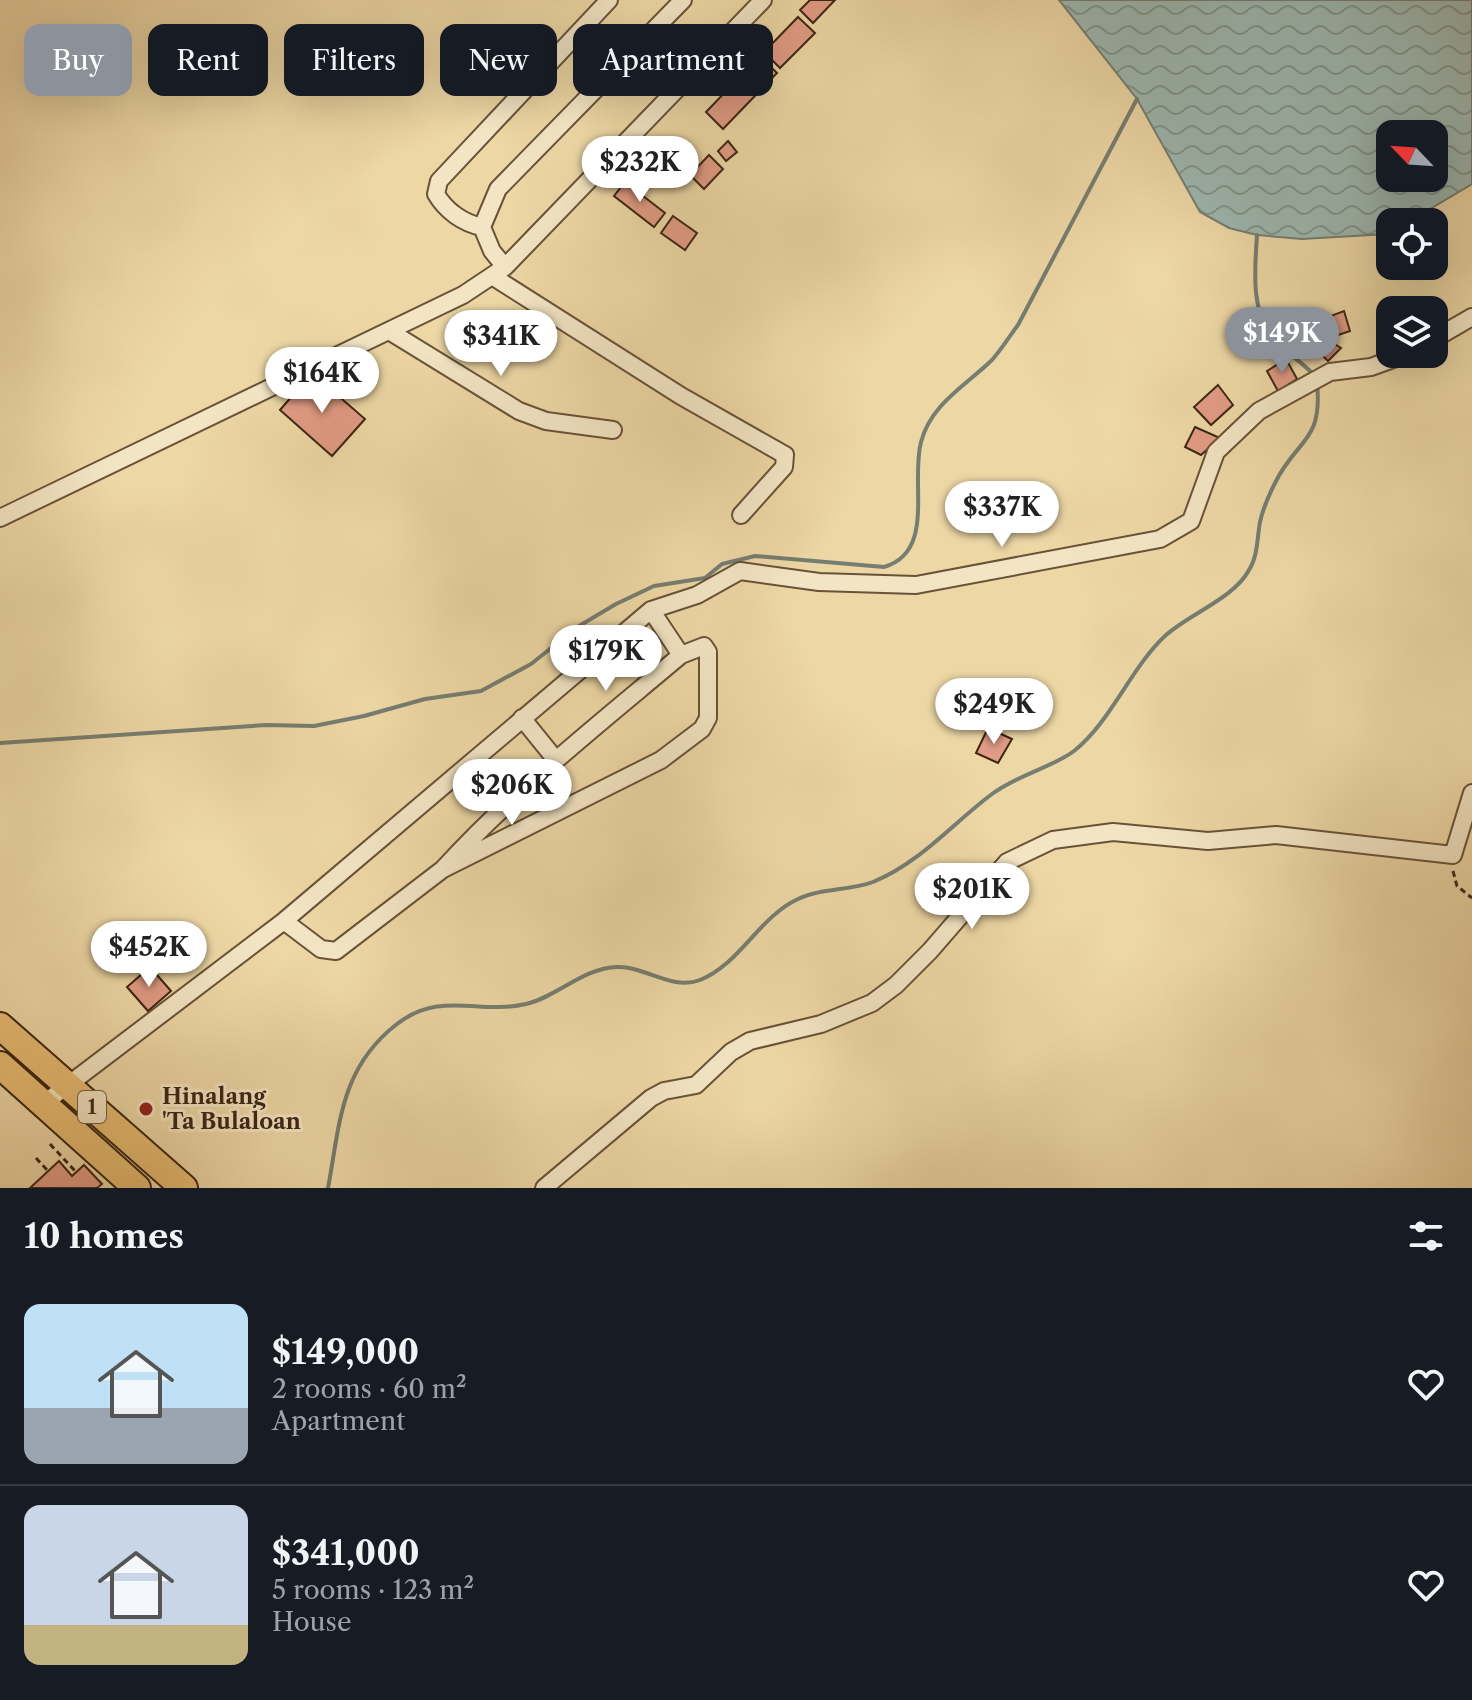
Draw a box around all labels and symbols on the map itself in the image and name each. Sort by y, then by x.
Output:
north arrow [1376,120,1448,192]
pin: $232K [584,136,696,204]
pin: $149K [1226,307,1338,375]
pin: $341K [445,310,557,378]
pin: $164K [266,347,378,415]
pin: $337K [946,481,1058,549]
pin: $179K [550,625,662,693]
pin: $249K [938,678,1050,746]
pin: $206K [456,759,568,827]
pin: $201K [916,863,1028,931]
pin: $452K [93,921,205,989]
place label: Hinalang 'Ta Bulaloan [162,1083,301,1135]
road number: 1 [78,1091,106,1123]
marker: Hinalang 'Ta Bulaloan [137,1100,155,1118]

